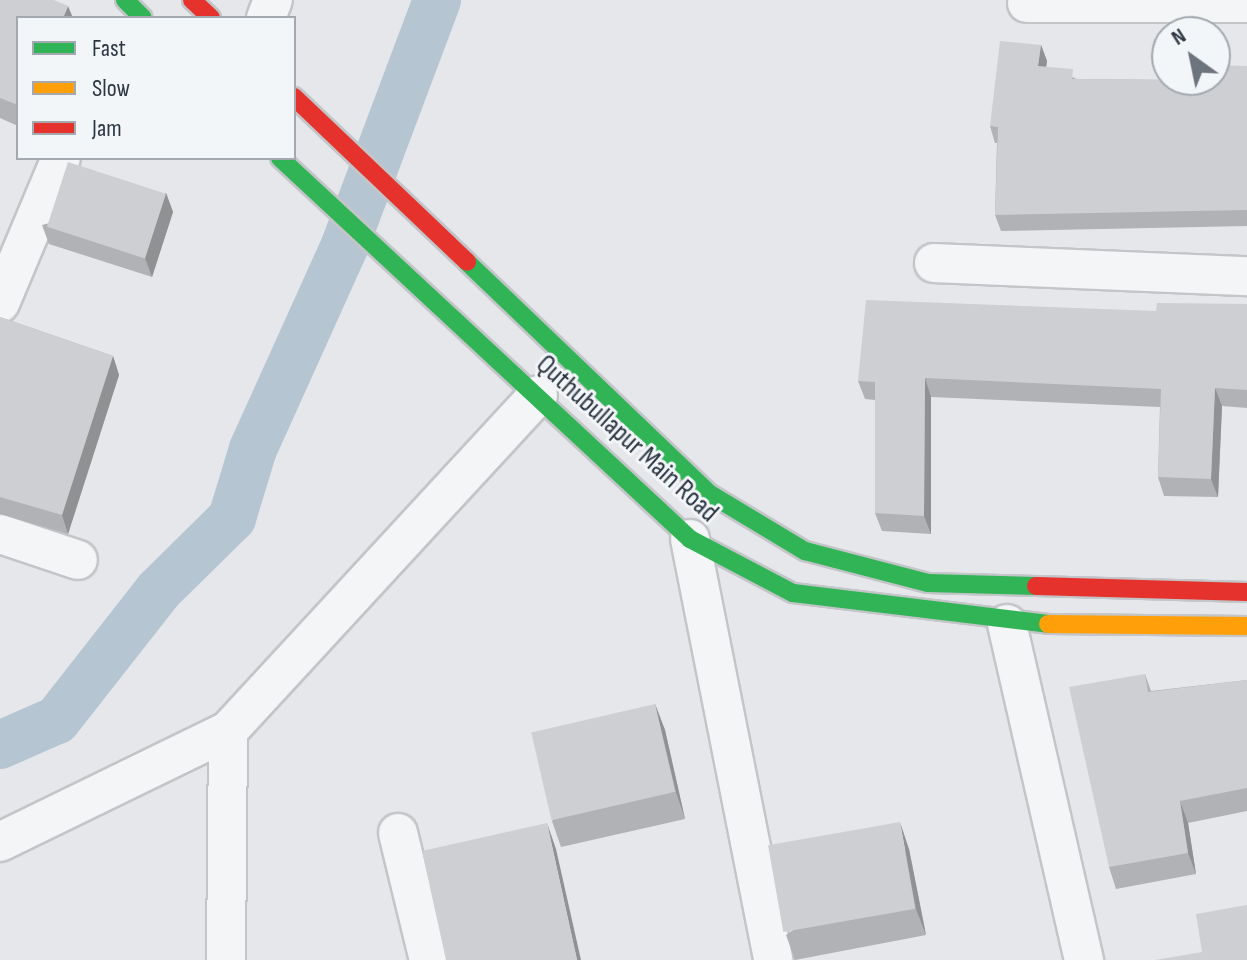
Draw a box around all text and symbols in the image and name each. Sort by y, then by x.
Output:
legend [16,16,296,160]
north arrow [1151,16,1231,96]
text: N [1166,23,1191,52]
text: Fast [92,34,126,63]
text: Slow [92,74,130,103]
text: Jam [92,114,122,143]
street label: Quthubullapur Main Road [529,348,725,530]

